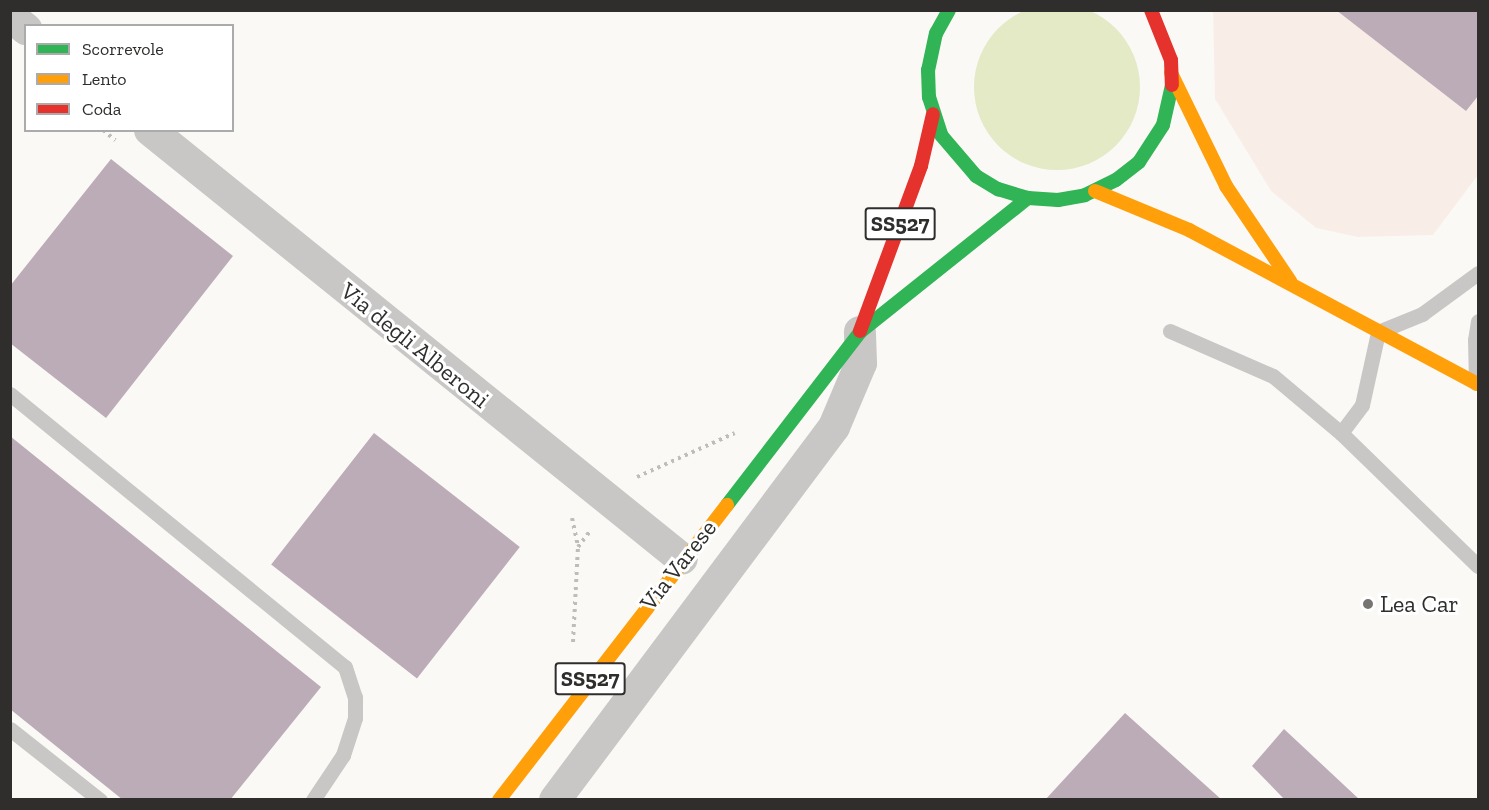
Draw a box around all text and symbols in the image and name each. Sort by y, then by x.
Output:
legend [24,24,234,132]
text: Scorrevole [82,38,164,60]
text: Lento [82,68,127,90]
text: Coda [82,98,121,120]
road number: SS527 [864,205,936,243]
street label: Via degli Alberoni [334,276,496,414]
street label: Via Varese [634,514,722,616]
place label: Lea Car [1380,590,1459,618]
marker: Lea Car [1361,597,1375,611]
road number: SS527 [554,660,626,698]

